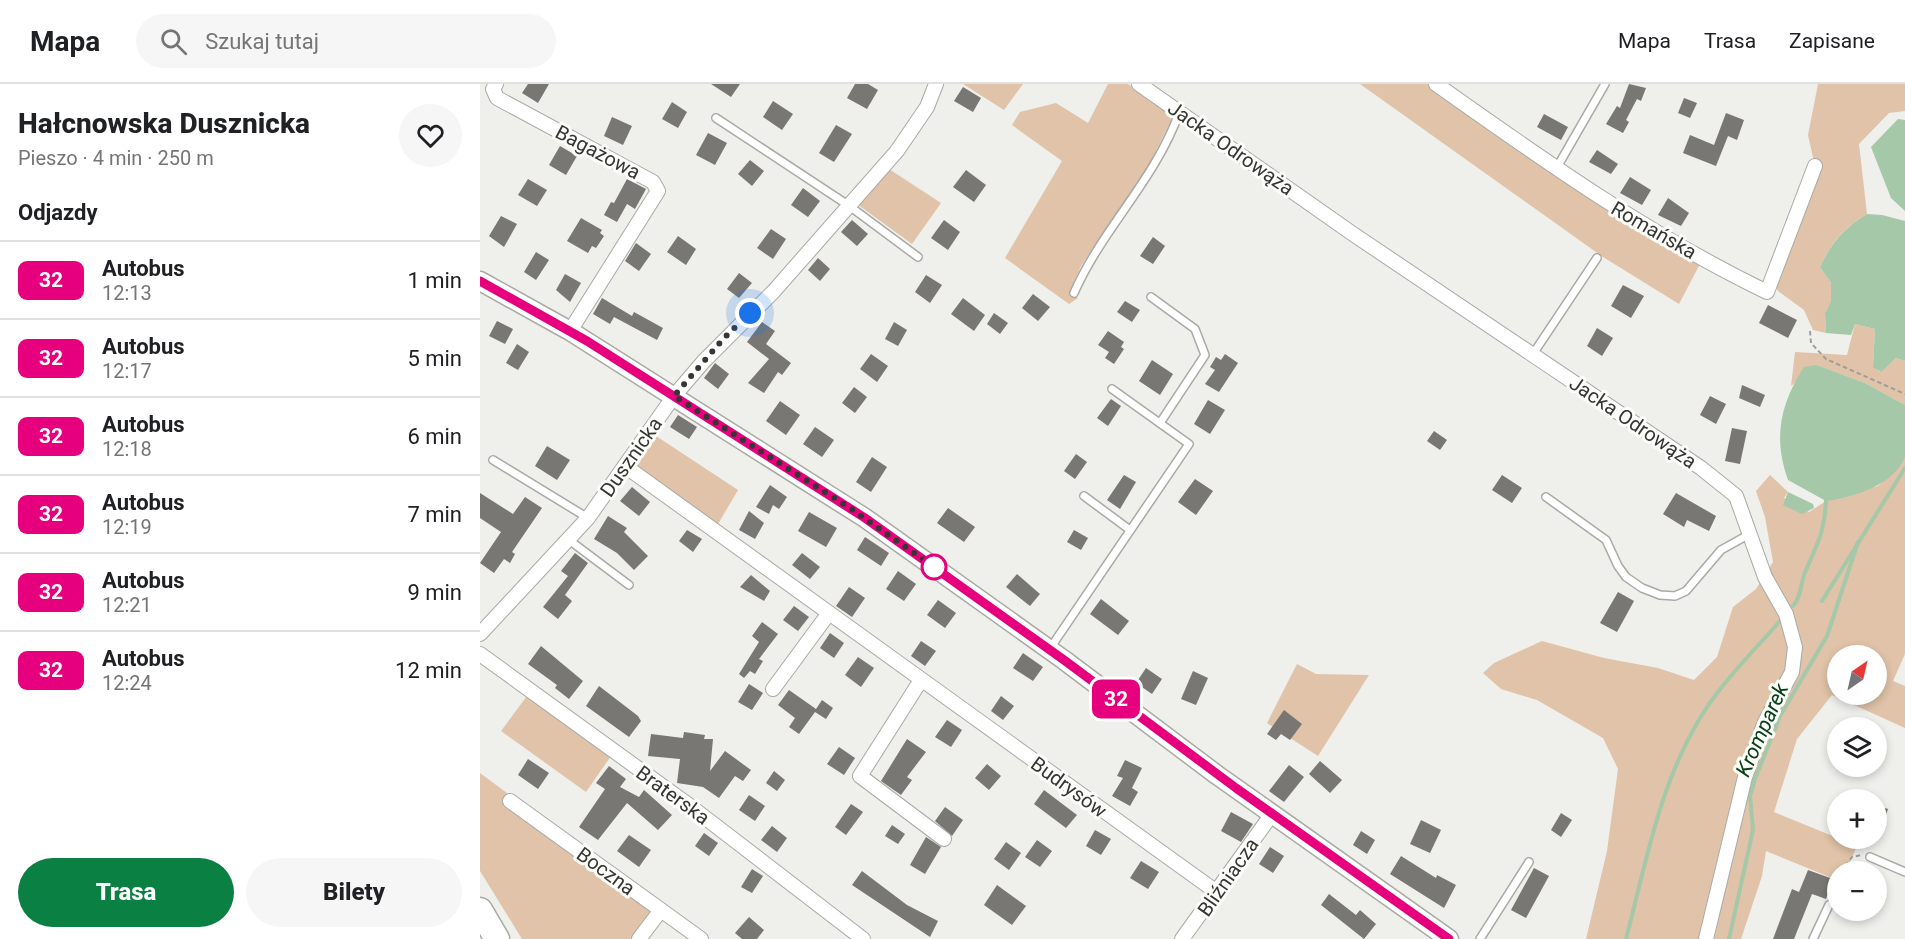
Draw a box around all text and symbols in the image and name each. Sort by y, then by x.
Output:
search box [136,14,556,68]
text: Mapa [30,25,100,58]
icon: search [157,25,190,58]
text: Szukaj tutaj [205,29,319,54]
text: Mapa [1618,29,1671,53]
text: Trasa [1704,29,1756,53]
text: Zapisane [1789,29,1875,53]
street label: Jacka Odrowąża [1163,96,1299,200]
button: heart [399,104,462,167]
text: Hałcnowska Dusznicka [18,107,310,140]
street label: Bagażowa [552,120,644,184]
text: Pieszo · 4 min · 250 m [18,146,214,170]
street label: Romańska [1607,196,1701,264]
text: Odjazdy [18,200,98,225]
text: Autobus [102,256,185,281]
text: 32 [39,268,63,292]
text: 1 min [407,268,462,293]
text: 12:13 [102,281,152,305]
your location [735,298,765,328]
text: Autobus [102,334,185,359]
text: 32 [39,346,63,370]
text: 5 min [407,346,462,371]
text: 12:17 [102,359,152,383]
street label: Jacka Odrowąża [1565,371,1701,473]
text: Autobus [102,412,185,437]
street label: Dusznicka [595,413,667,501]
text: 32 [39,424,63,448]
text: 6 min [407,424,462,449]
text: 12:18 [102,437,152,461]
text: Autobus [102,490,185,515]
text: 32 [39,502,63,526]
text: 7 min [407,502,462,527]
text: 12:19 [102,515,152,539]
unlabelled marker [921,554,947,580]
text: Autobus [102,568,185,593]
text: 32 [39,580,63,604]
text: 9 min [407,580,462,605]
text: 12:21 [102,593,152,617]
north arrow [1827,645,1887,705]
map controls [1827,645,1887,921]
text: Autobus [102,646,185,671]
text: 32 [39,658,63,682]
text: 12 min [395,658,462,683]
text: 12:24 [102,671,152,695]
water label: Kromparek [1731,679,1793,780]
line badge: 32 [1089,680,1143,718]
text: 32 [1104,687,1128,711]
button: layers [1827,717,1887,777]
street label: Budrysów [1026,751,1112,823]
street label: Braterska [632,760,714,830]
button: + [1827,789,1887,849]
street label: Bliźniacza [1192,833,1264,921]
street label: Boczna [572,842,640,900]
button: Trasa [18,858,234,927]
button: Bilety [246,858,462,927]
button: − [1827,861,1887,921]

